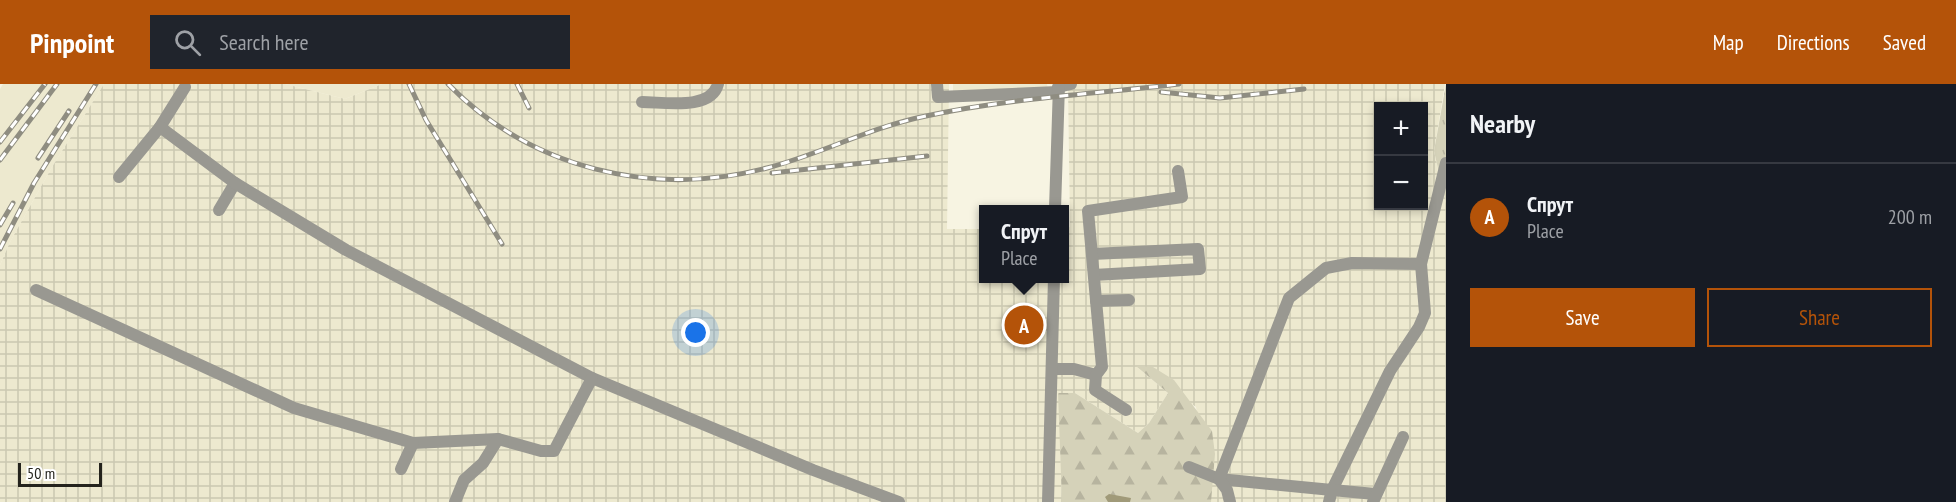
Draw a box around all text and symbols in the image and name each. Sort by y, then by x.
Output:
search box [150,15,570,69]
text: Pinpoint [30,24,114,61]
icon: search [171,26,204,59]
text: Search here [219,28,309,56]
text: Map [1713,29,1744,56]
text: Directions [1777,29,1850,56]
text: Saved [1883,29,1926,56]
map controls [1374,102,1428,210]
button: + [1374,102,1428,156]
text: Nearby [1470,107,1535,140]
button: − [1374,156,1428,210]
text: Спрут [1527,190,1573,218]
text: A [1484,204,1495,230]
text: 200 m [1888,204,1932,230]
popup [979,205,1069,283]
text: Спрут [1001,217,1047,245]
text: Place [1527,218,1564,244]
text: Place [1001,245,1038,271]
button: Save [1470,288,1695,347]
button: Share [1707,288,1932,347]
pin: A [1004,302,1044,348]
your location [681,318,710,347]
scale bar [18,460,102,488]
text: 50 m [27,463,55,483]

